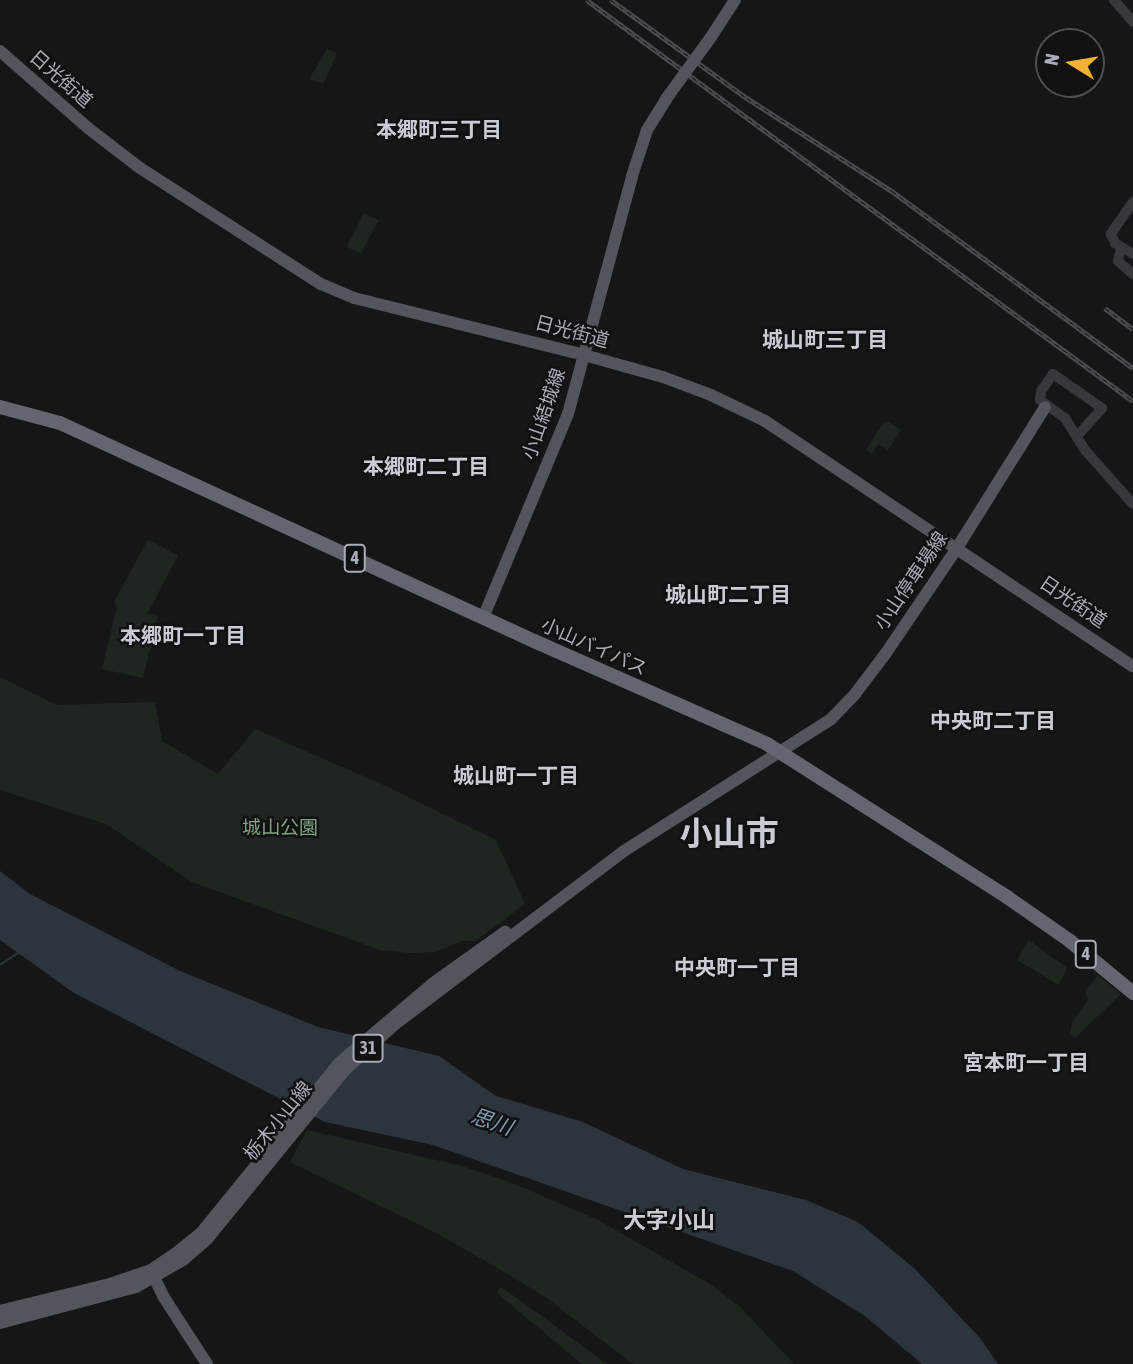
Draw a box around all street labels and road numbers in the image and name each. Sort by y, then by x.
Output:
street label: 日光街道 [25,45,97,113]
street label: 日光街道 [532,311,612,353]
street label: 小山結城線 [518,365,570,463]
street label: 小山停車場線 [870,527,952,635]
road number: 4 [343,544,367,572]
street label: 日光街道 [1035,571,1111,633]
street label: 小山バイパス [537,613,651,681]
road number: 4 [1074,939,1098,968]
road number: 31 [352,1034,384,1063]
street label: 栃木小山線 [239,1077,317,1165]

